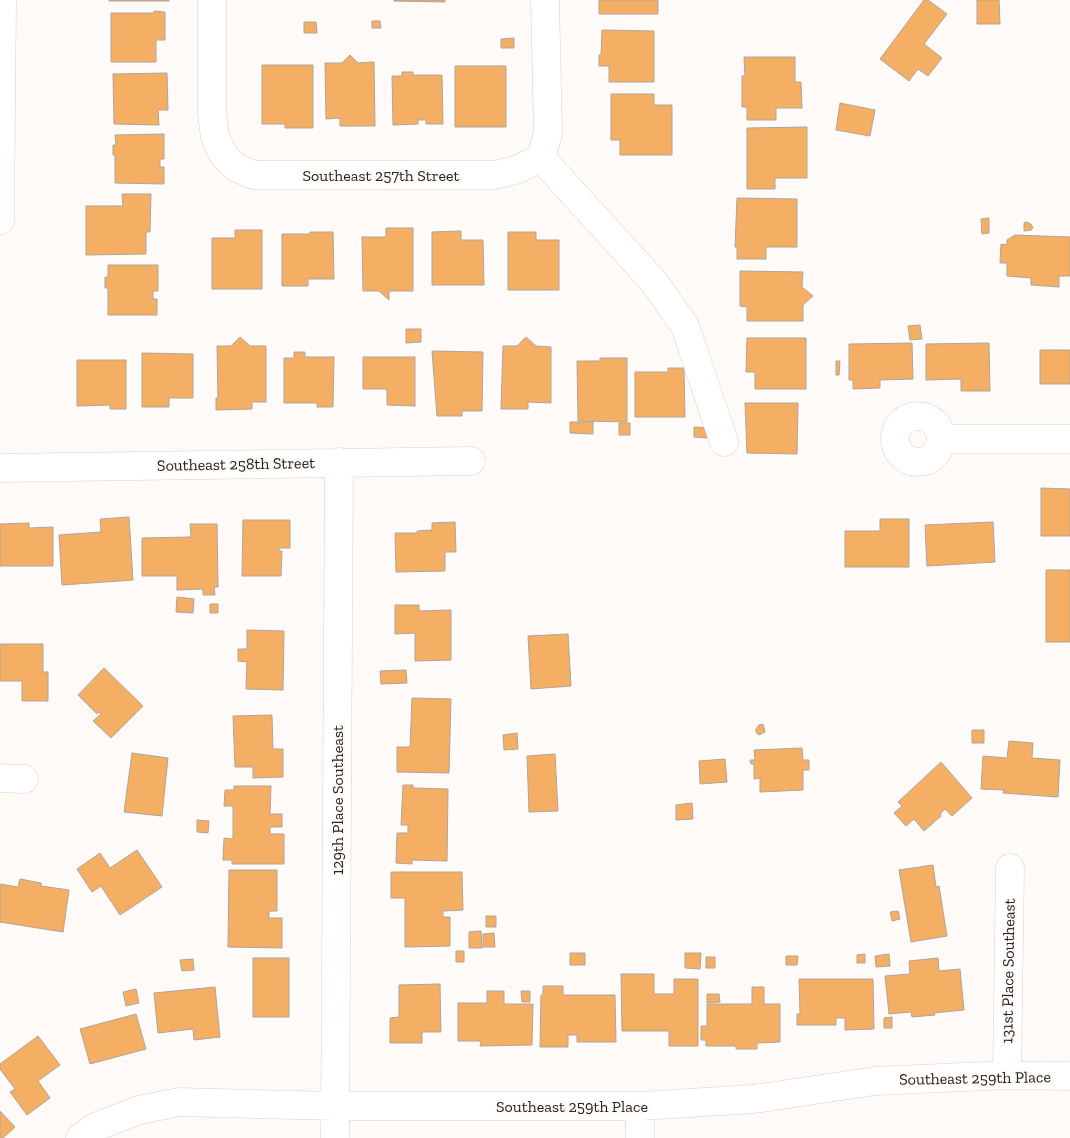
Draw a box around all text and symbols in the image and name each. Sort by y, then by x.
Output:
street label: Southeast 257th Street [303,166,460,185]
street label: Southeast 258th Street [157,453,315,475]
street label: 129th Place Southeast [328,725,347,875]
street label: 131st Place Southeast [997,898,1019,1044]
street label: Southeast 259th Place [899,1067,1051,1089]
street label: Southeast 259th Place [496,1097,648,1116]

